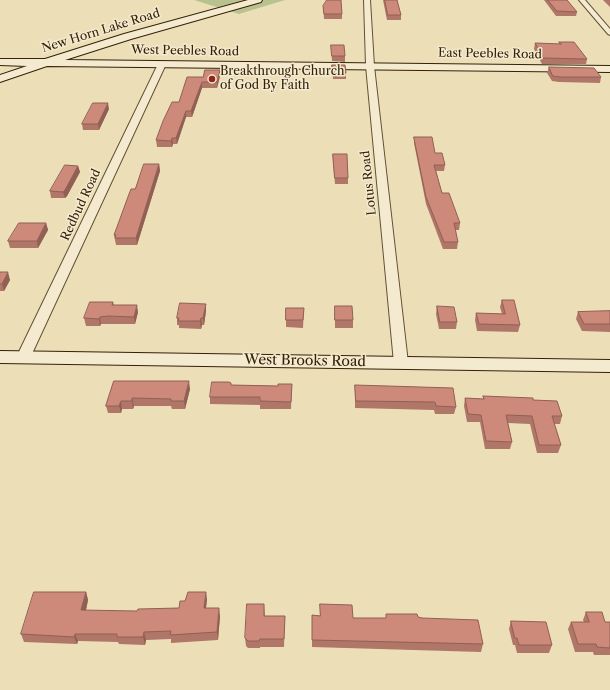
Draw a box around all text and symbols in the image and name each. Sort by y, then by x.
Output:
street label: New Horn Lake Road [40,6,162,56]
street label: West Peebles Road [131,43,239,59]
street label: East Peebles Road [438,46,542,62]
place label: Breakthrough Church of God By Faith [220,65,344,93]
marker: Breakthrough Church of God By Faith [207,74,217,84]
street label: Lotus Road [358,150,380,216]
street label: Redbud Road [58,167,104,243]
street label: West Brooks Road [244,352,366,370]

